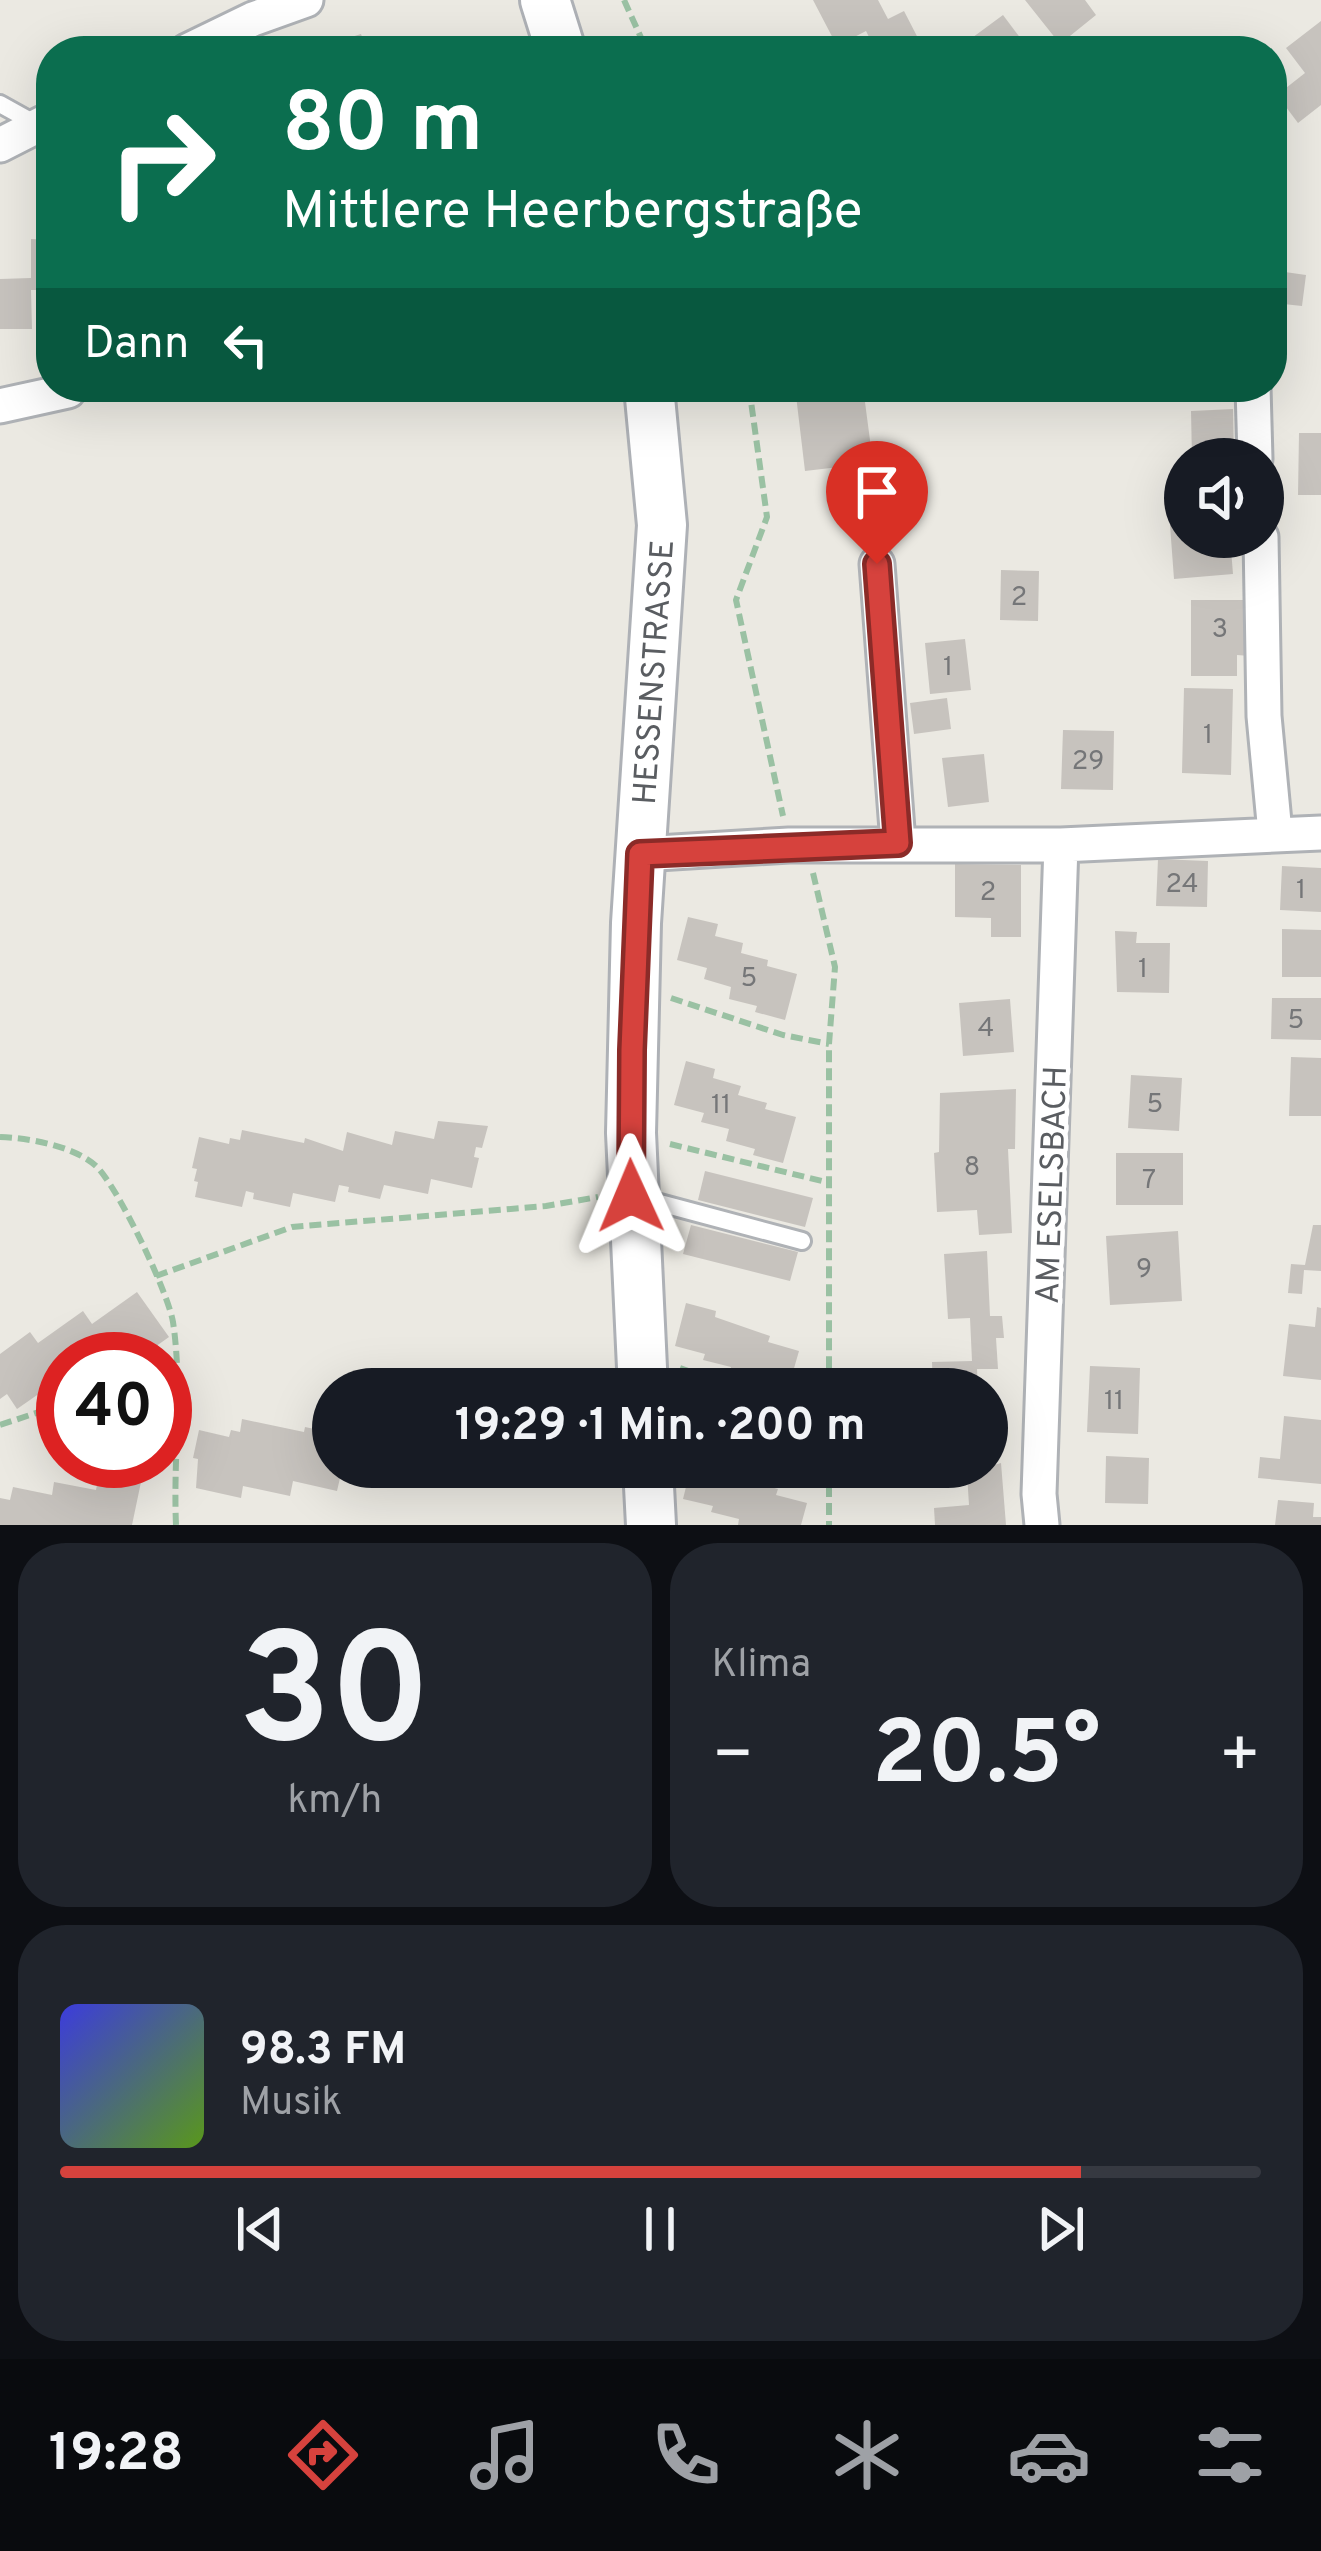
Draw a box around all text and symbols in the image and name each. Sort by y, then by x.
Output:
text: 80 m [282,75,483,181]
icon: right [84,84,240,240]
text: Mittlere Heerbergstraße [282,179,863,248]
icon: left [213,312,279,378]
text: Dann [84,317,189,374]
map controls [1164,438,1284,558]
button: sound [1164,438,1284,558]
pin [826,441,928,564]
icon: arrive [844,459,910,525]
street label: HESSENSTRASSE [626,539,686,806]
house number: 2 [1011,581,1027,615]
house number: 3 [1212,613,1228,647]
house number: 1 [943,651,953,685]
house number: 1 [1203,719,1213,753]
house number: 29 [1072,745,1104,779]
house number: 24 [1165,868,1199,902]
house number: 1 [1296,874,1306,908]
house number: 2 [980,876,996,910]
house number: 1 [1138,953,1148,987]
house number: 5 [741,962,757,996]
house number: 5 [1288,1004,1304,1038]
house number: 4 [978,1012,994,1046]
street label: AM ESELSBACH [1029,1065,1079,1305]
house number: 5 [1147,1088,1163,1122]
house number: 11 [711,1089,731,1123]
position arrow [568,1133,694,1259]
house number: 8 [964,1151,980,1185]
house number: 7 [1142,1164,1156,1198]
house number: 9 [1136,1253,1152,1287]
speed limit sign: 40 [36,1332,192,1488]
house number: 11 [1104,1385,1124,1419]
text: 19:29 · 1 Min. · 200 m [455,1399,865,1456]
text: 30 [238,1601,432,1799]
text: Klima [712,1642,811,1691]
text: 20.5° [872,1702,1101,1815]
text: − [712,1717,754,1800]
text: + [1218,1717,1261,1800]
text: km/h [287,1778,382,1827]
text: 98.3 FM [240,2023,406,2080]
text: Musik [240,2080,342,2129]
icon: previous [227,2196,293,2262]
icon: pause [627,2196,693,2262]
icon: next [1028,2196,1094,2262]
icon: directions [281,2413,365,2497]
icon: music [463,2413,547,2497]
icon: phone [644,2413,728,2497]
icon: climate [825,2413,909,2497]
icon: car [1007,2413,1091,2497]
icon: filters [1188,2413,1272,2497]
text: 19:28 [49,2421,184,2490]

